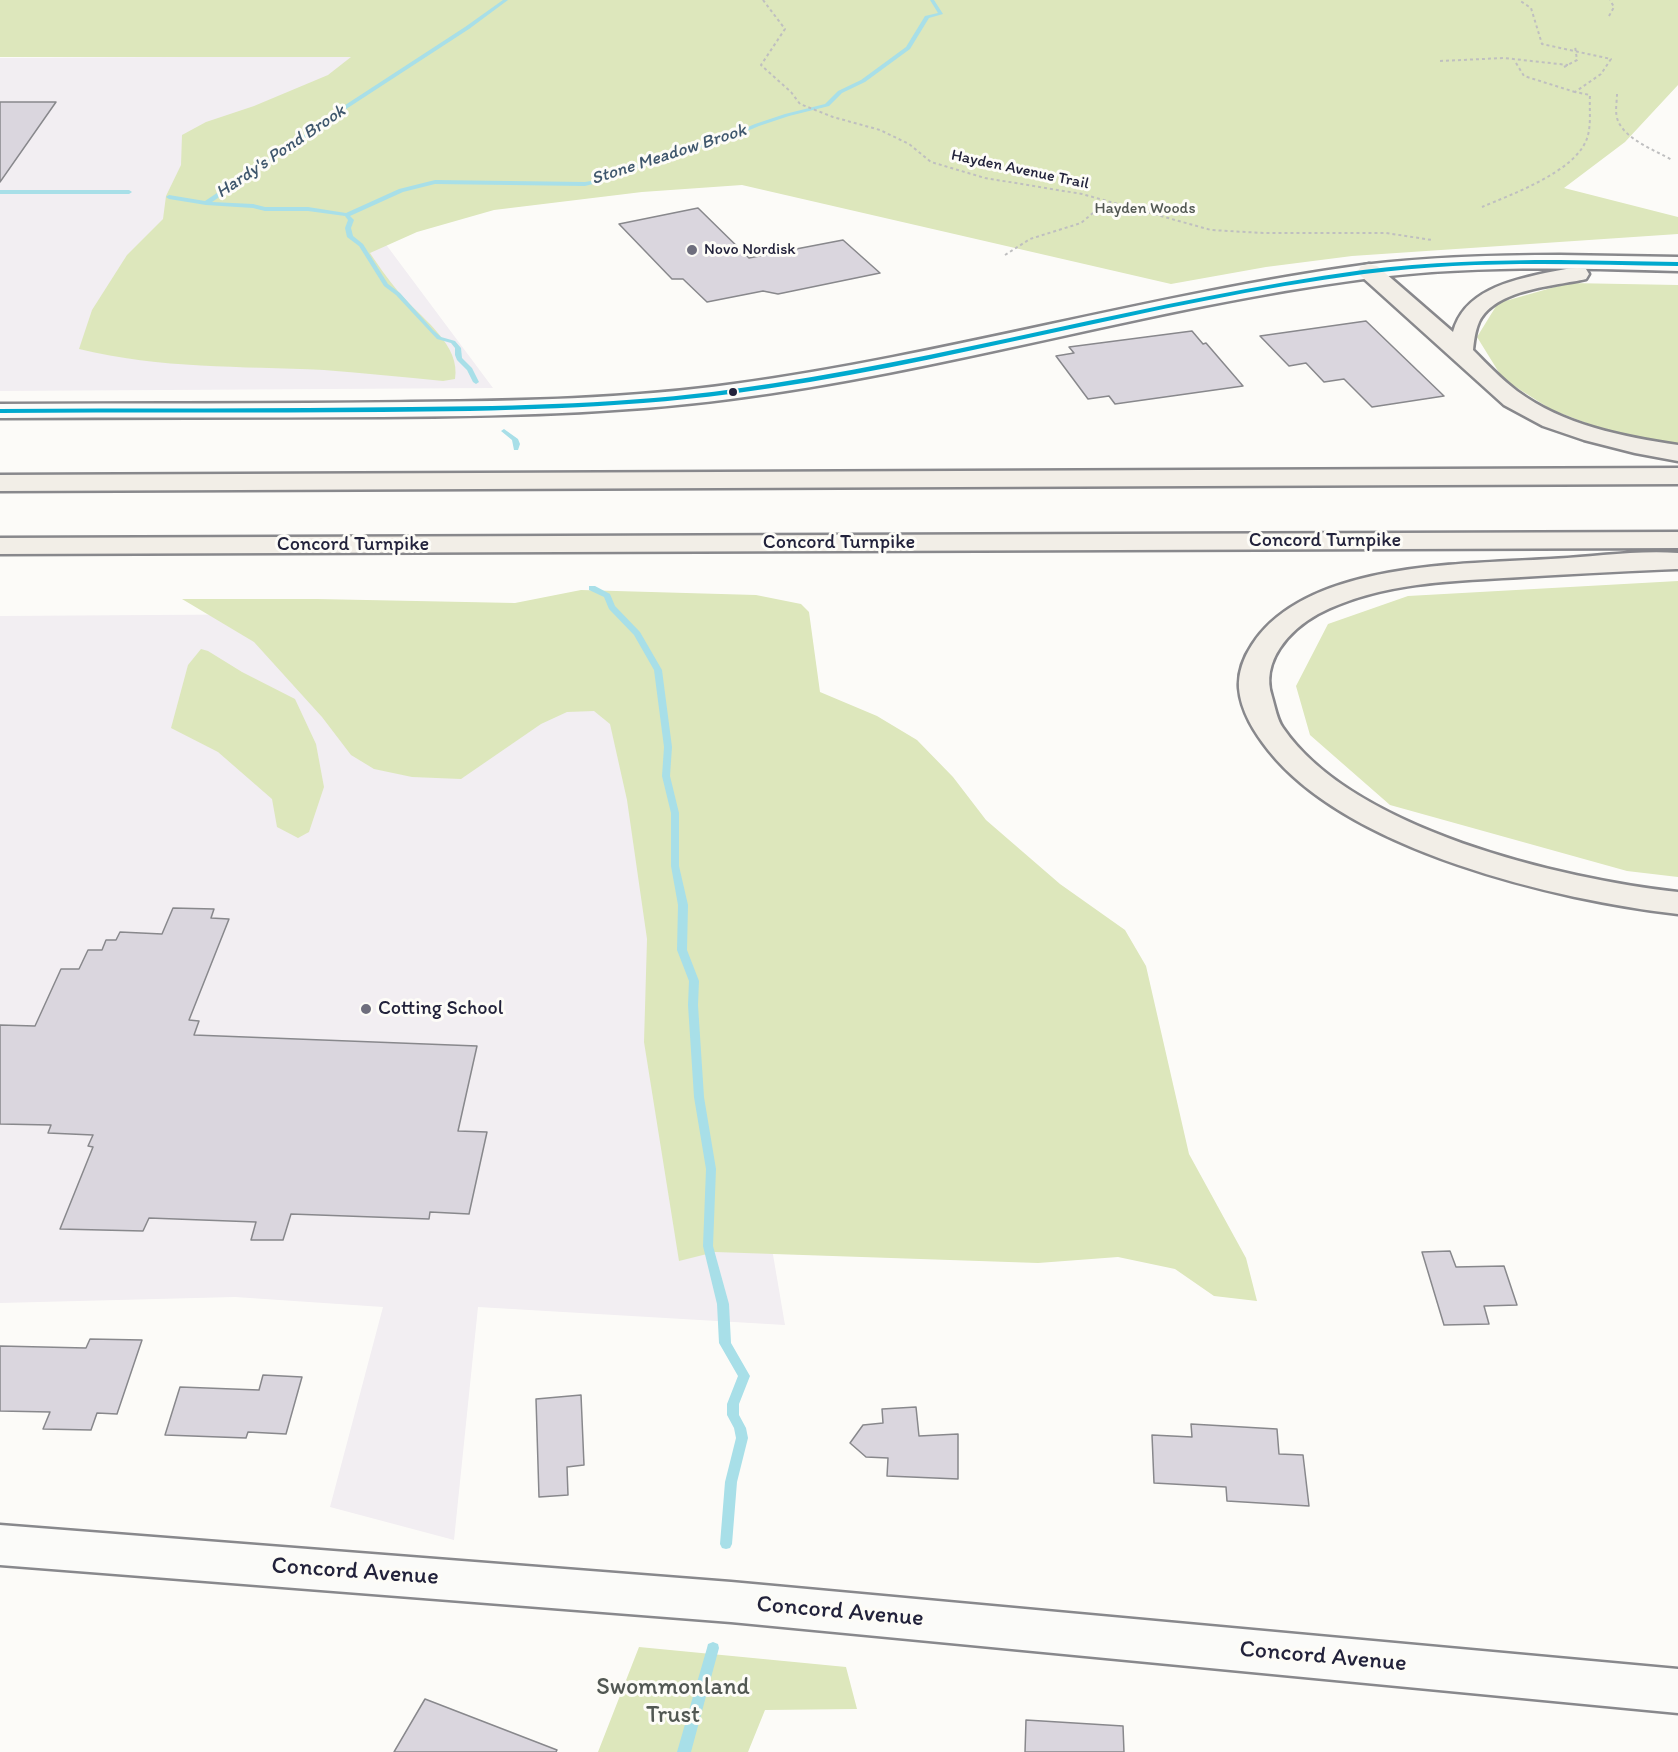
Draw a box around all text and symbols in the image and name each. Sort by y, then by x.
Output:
water label: Hardy's Pond Brook [212,101,350,203]
water label: Stone Meadow Brook [589,120,749,190]
street label: Hayden Avenue Trail [949,146,1091,194]
park label: Hayden Woods [1094,199,1196,219]
place label: Novo Nordisk [704,240,796,260]
marker: Novo Nordisk [685,243,699,257]
unlabelled marker [727,386,739,398]
street label: Concord Turnpike [1249,529,1401,553]
street label: Concord Turnpike [763,531,915,555]
street label: Concord Turnpike [277,533,429,557]
place label: Cotting School [378,997,503,1021]
marker: Cotting School [359,1002,373,1016]
street label: Concord Avenue [270,1552,440,1592]
street label: Concord Avenue [755,1590,925,1634]
street label: Concord Avenue [1238,1635,1408,1679]
park label: Swommonland Trust [596,1674,750,1730]

